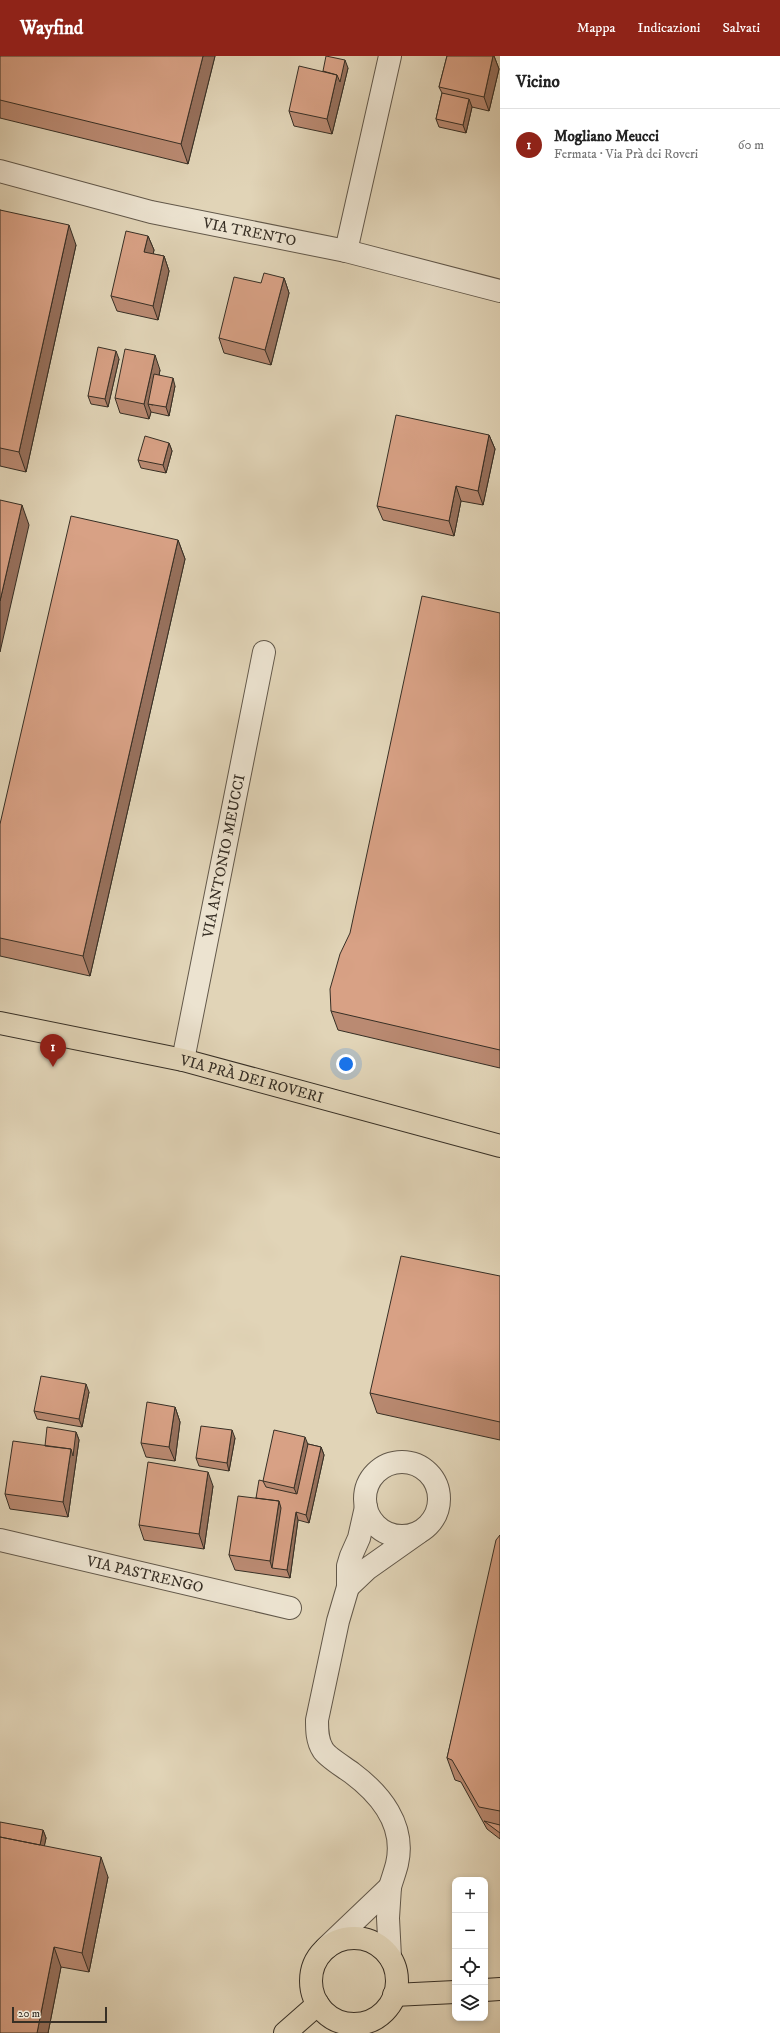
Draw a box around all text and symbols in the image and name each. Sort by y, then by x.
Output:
text: Wayfind [20,17,83,40]
text: Mappa [577,19,615,37]
text: Indicazioni [637,19,700,37]
text: Salvati [722,19,760,37]
text: Vicino [516,71,560,93]
text: Mogliano Meucci [554,127,659,146]
text: 1 [527,137,531,153]
text: 60 m [738,137,764,153]
text: Fermata · Via Prà dei Roveri [554,146,698,162]
street label: VIA TRENTO [200,213,298,251]
street label: VIA ANTONIO MEUCCI [198,773,250,940]
pin: 1 [40,1034,66,1067]
street label: VIA PRÀ DEI ROVERI [177,1050,325,1108]
your location [336,1054,356,1074]
street label: VIA PASTRENGO [84,1551,205,1597]
map controls [452,1877,488,2021]
button: + [452,1877,488,1913]
button: − [452,1913,488,1949]
button: locate [452,1949,488,1985]
button: layers [452,1985,488,2021]
scale bar [12,2005,107,2024]
text: 20 m [18,2007,40,2021]

